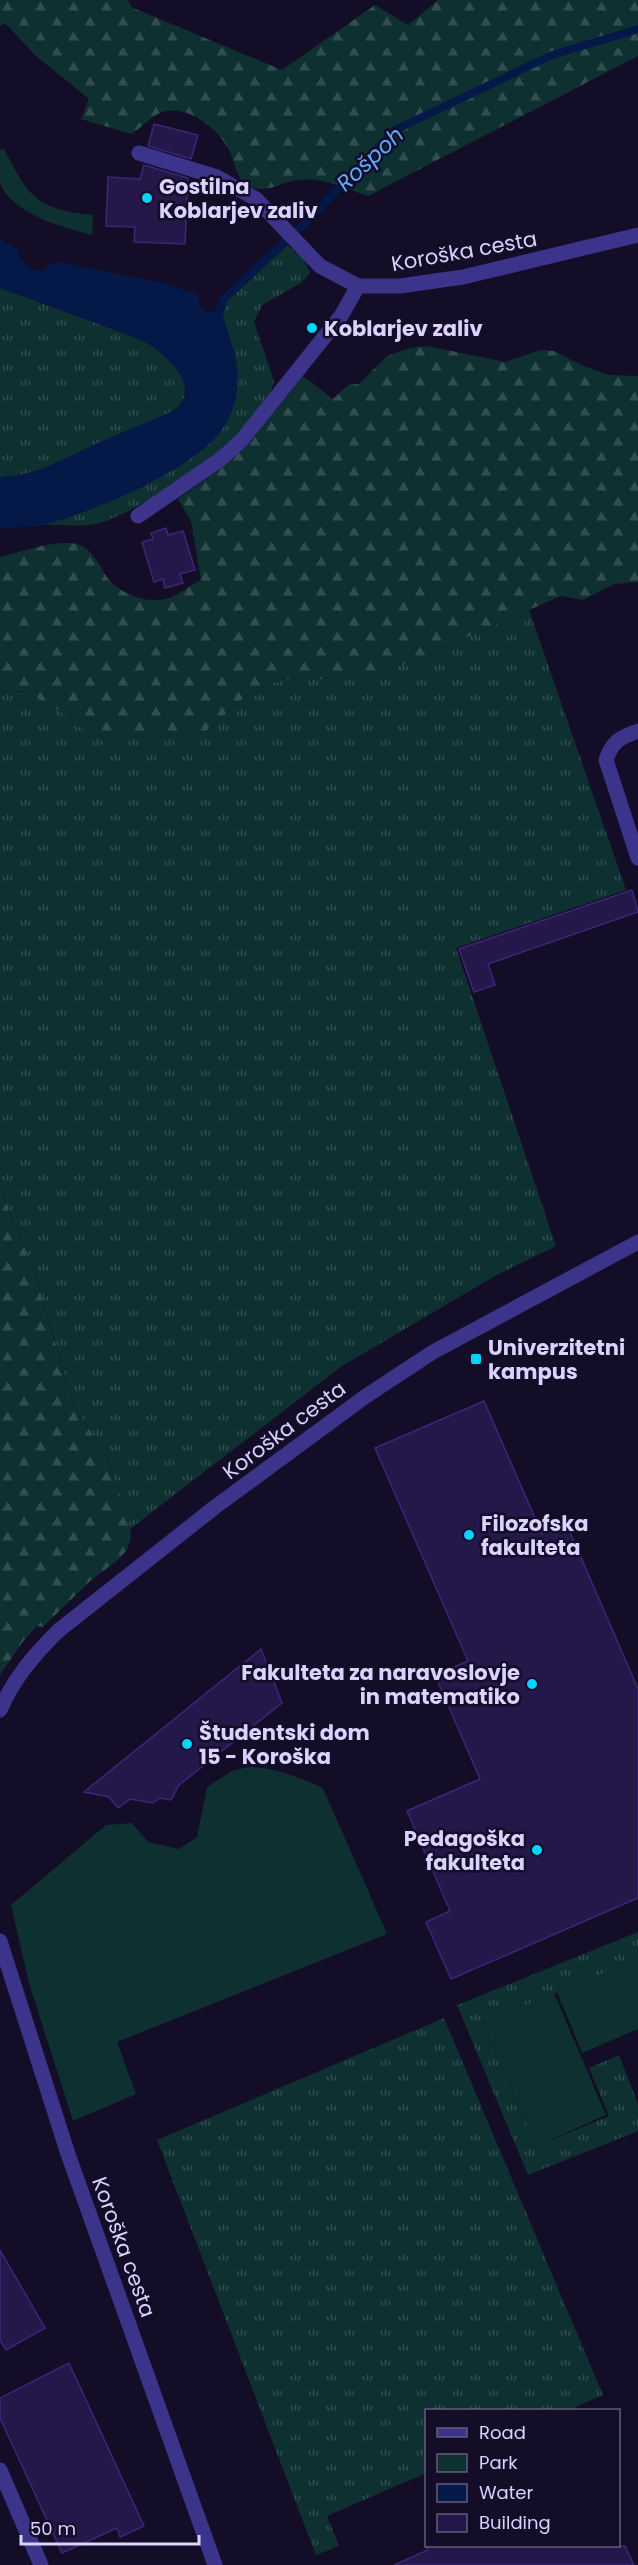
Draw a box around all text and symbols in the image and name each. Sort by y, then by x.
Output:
water label: Rošpoh [329,120,411,198]
place label: Gostilna Koblarjev zaliv [159,172,318,225]
marker: Gostilna Koblarjev zaliv [140,191,154,205]
street label: Koroška cesta [389,224,539,278]
place label: Koblarjev zaliv [324,314,483,343]
marker: Koblarjev zaliv [305,321,319,335]
place label: Univerzitetni kampus [488,1333,625,1386]
marker: Univerzitetni kampus [469,1352,483,1366]
street label: Koroška cesta [216,1374,352,1486]
place label: Filozofska fakulteta [481,1509,589,1562]
marker: Filozofska fakulteta [462,1528,476,1542]
place label: Fakulteta za naravoslovje in matematiko [241,1658,520,1711]
marker: Fakulteta za naravoslovje in matematiko [525,1677,539,1691]
place label: Študentski dom 15 - Koroška [199,1718,370,1771]
marker: Študentski dom 15 - Koroška [180,1737,194,1751]
place label: Pedagoška fakulteta [404,1824,525,1877]
marker: Pedagoška fakulteta [530,1843,544,1857]
street label: Koroška cesta [85,2173,163,2321]
legend [425,2409,620,2547]
text: Road [479,2420,526,2445]
text: Park [479,2450,518,2475]
text: Water [479,2480,533,2505]
scale bar [21,2508,200,2546]
text: Building [479,2510,551,2535]
text: 50 m [30,2516,76,2541]

